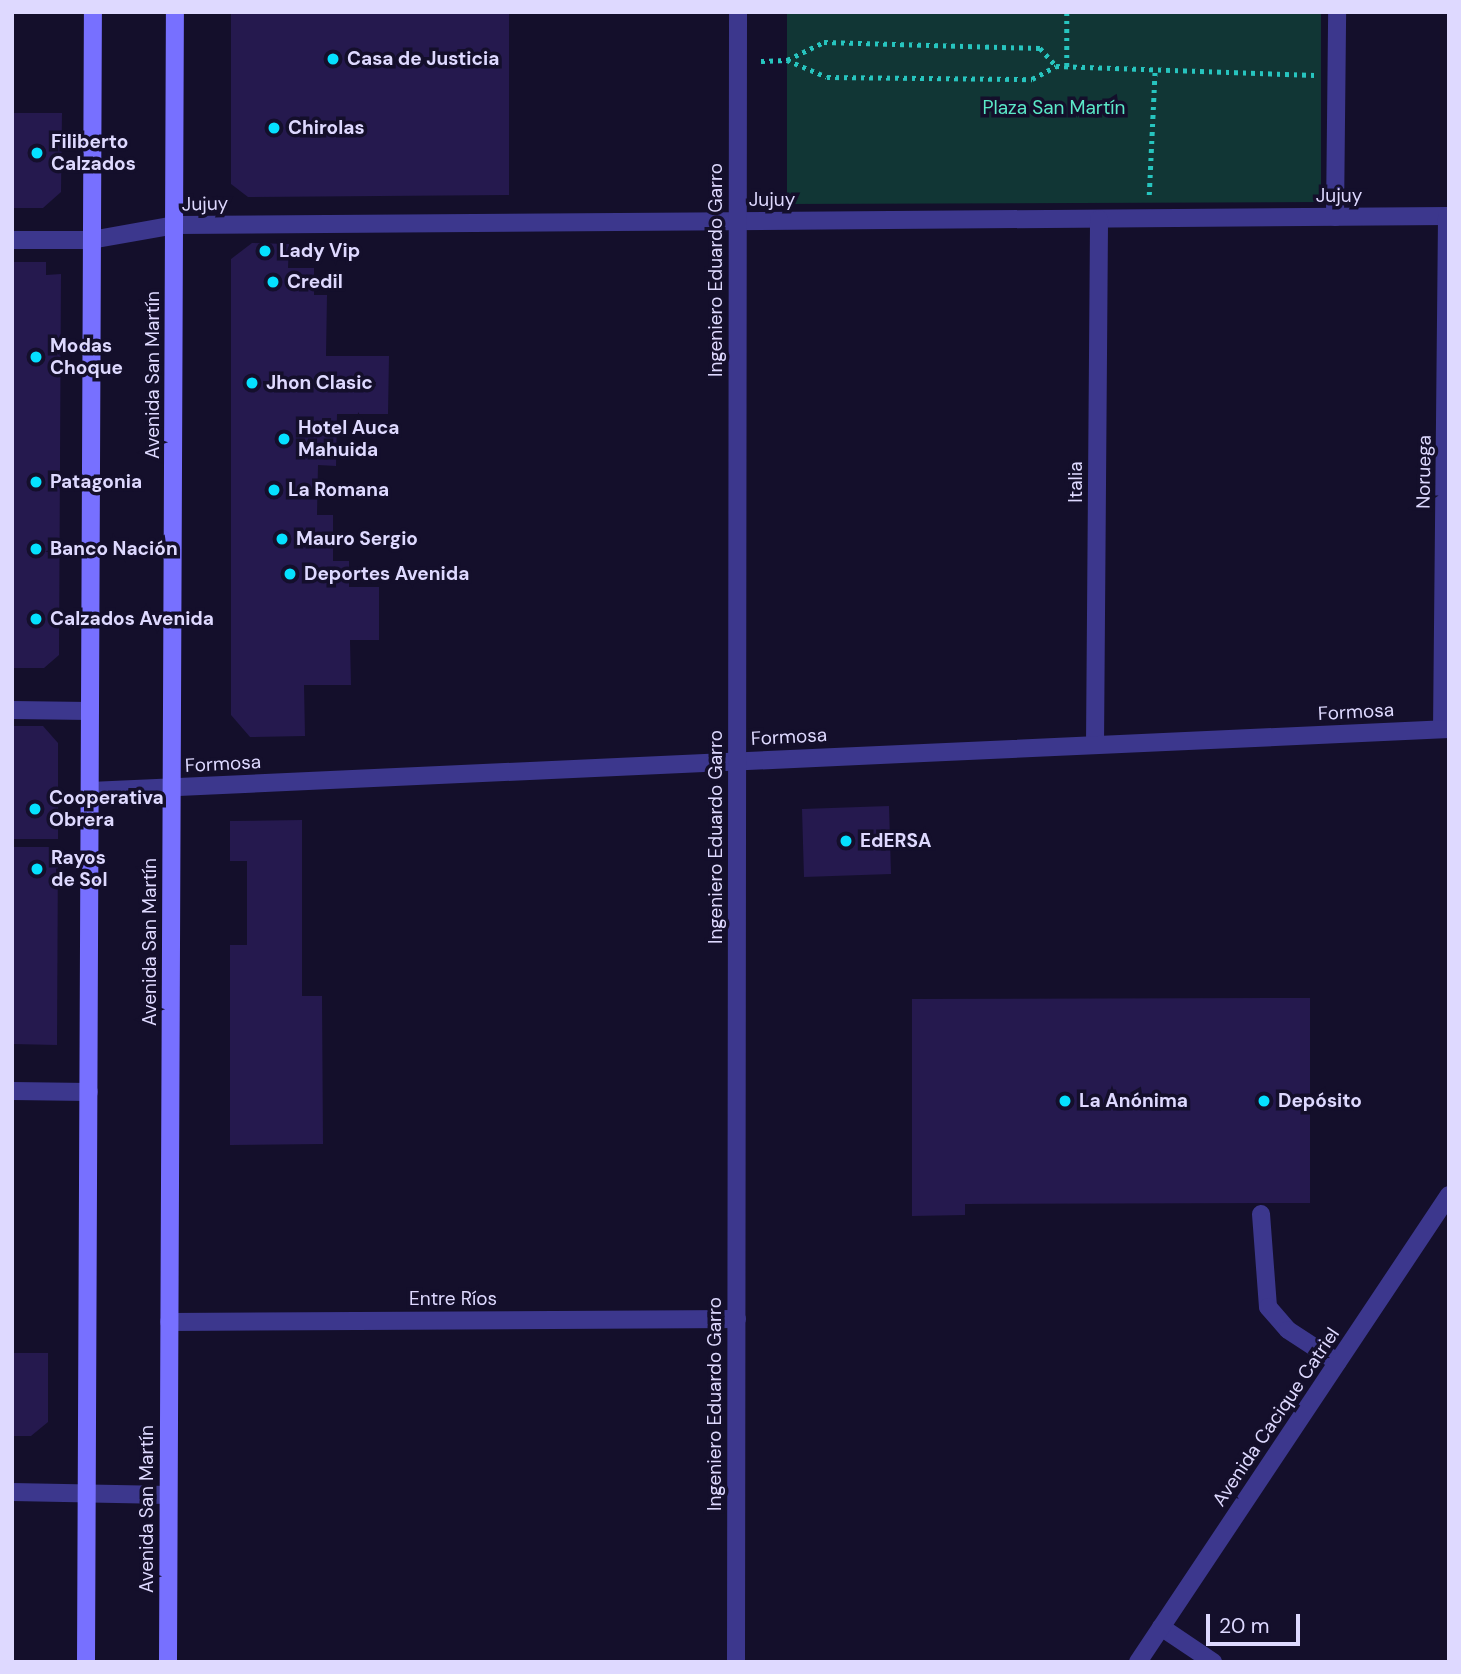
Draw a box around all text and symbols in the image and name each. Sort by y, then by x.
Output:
place label: Casa de Justicia [347,48,499,70]
marker: Casa de Justicia [325,51,341,67]
park label: Plaza San Martín [983,97,1125,119]
place label: Chirolas [288,117,364,139]
marker: Chirolas [266,120,282,136]
place label: Filiberto Calzados [51,131,136,175]
marker: Filiberto Calzados [29,145,45,161]
street label: Ingeniero Eduardo Garro [705,163,727,377]
street label: Jujuy [1316,185,1362,207]
street label: Jujuy [749,189,795,211]
street label: Jujuy [182,192,228,216]
place label: Lady Vip [279,240,360,262]
marker: Lady Vip [257,243,273,259]
place label: Credil [287,271,343,293]
marker: Credil [265,274,281,290]
street label: Avenida San Martín [142,291,164,459]
place label: Modas Choque [50,335,123,379]
marker: Modas Choque [28,349,44,365]
place label: Jhon Clasic [266,372,373,394]
marker: Jhon Clasic [244,375,260,391]
place label: Hotel Auca Mahuida [298,417,399,461]
marker: Hotel Auca Mahuida [276,431,292,447]
street label: Noruega [1412,435,1436,509]
street label: Italia [1065,461,1087,503]
place label: Patagonia [50,471,142,493]
marker: Patagonia [28,474,44,490]
place label: La Romana [288,479,389,501]
marker: La Romana [266,482,282,498]
place label: Mauro Sergio [296,528,418,550]
marker: Mauro Sergio [274,531,290,547]
place label: Banco Nación [50,538,178,560]
marker: Banco Nación [28,541,44,557]
place label: Deportes Avenida [304,563,469,585]
marker: Deportes Avenida [282,566,298,582]
place label: Calzados Avenida [50,608,214,630]
marker: Calzados Avenida [28,611,44,627]
street label: Formosa [1317,699,1395,725]
street label: Formosa [750,724,828,750]
street label: Ingeniero Eduardo Garro [705,730,727,944]
street label: Formosa [184,751,262,777]
place label: Cooperativa Obrera [49,787,164,831]
marker: Cooperativa Obrera [27,801,43,817]
place label: EdERSA [860,830,932,852]
marker: EdERSA [838,833,854,849]
place label: Rayos de Sol [51,847,107,891]
street label: Avenida San Martín [139,858,161,1026]
marker: Rayos de Sol [29,861,45,877]
place label: La Anónima [1079,1090,1188,1112]
place label: Depósito [1278,1090,1362,1112]
marker: La Anónima [1057,1093,1073,1109]
marker: Depósito [1256,1093,1272,1109]
street label: Entre Ríos [409,1288,497,1310]
street label: Ingeniero Eduardo Garro [704,1297,726,1511]
street label: Avenida Cacique Catriel [1208,1323,1344,1511]
street label: Avenida San Martín [136,1425,158,1593]
scale bar [1209,1600,1304,1644]
text: 20 m [1219,1612,1270,1640]

